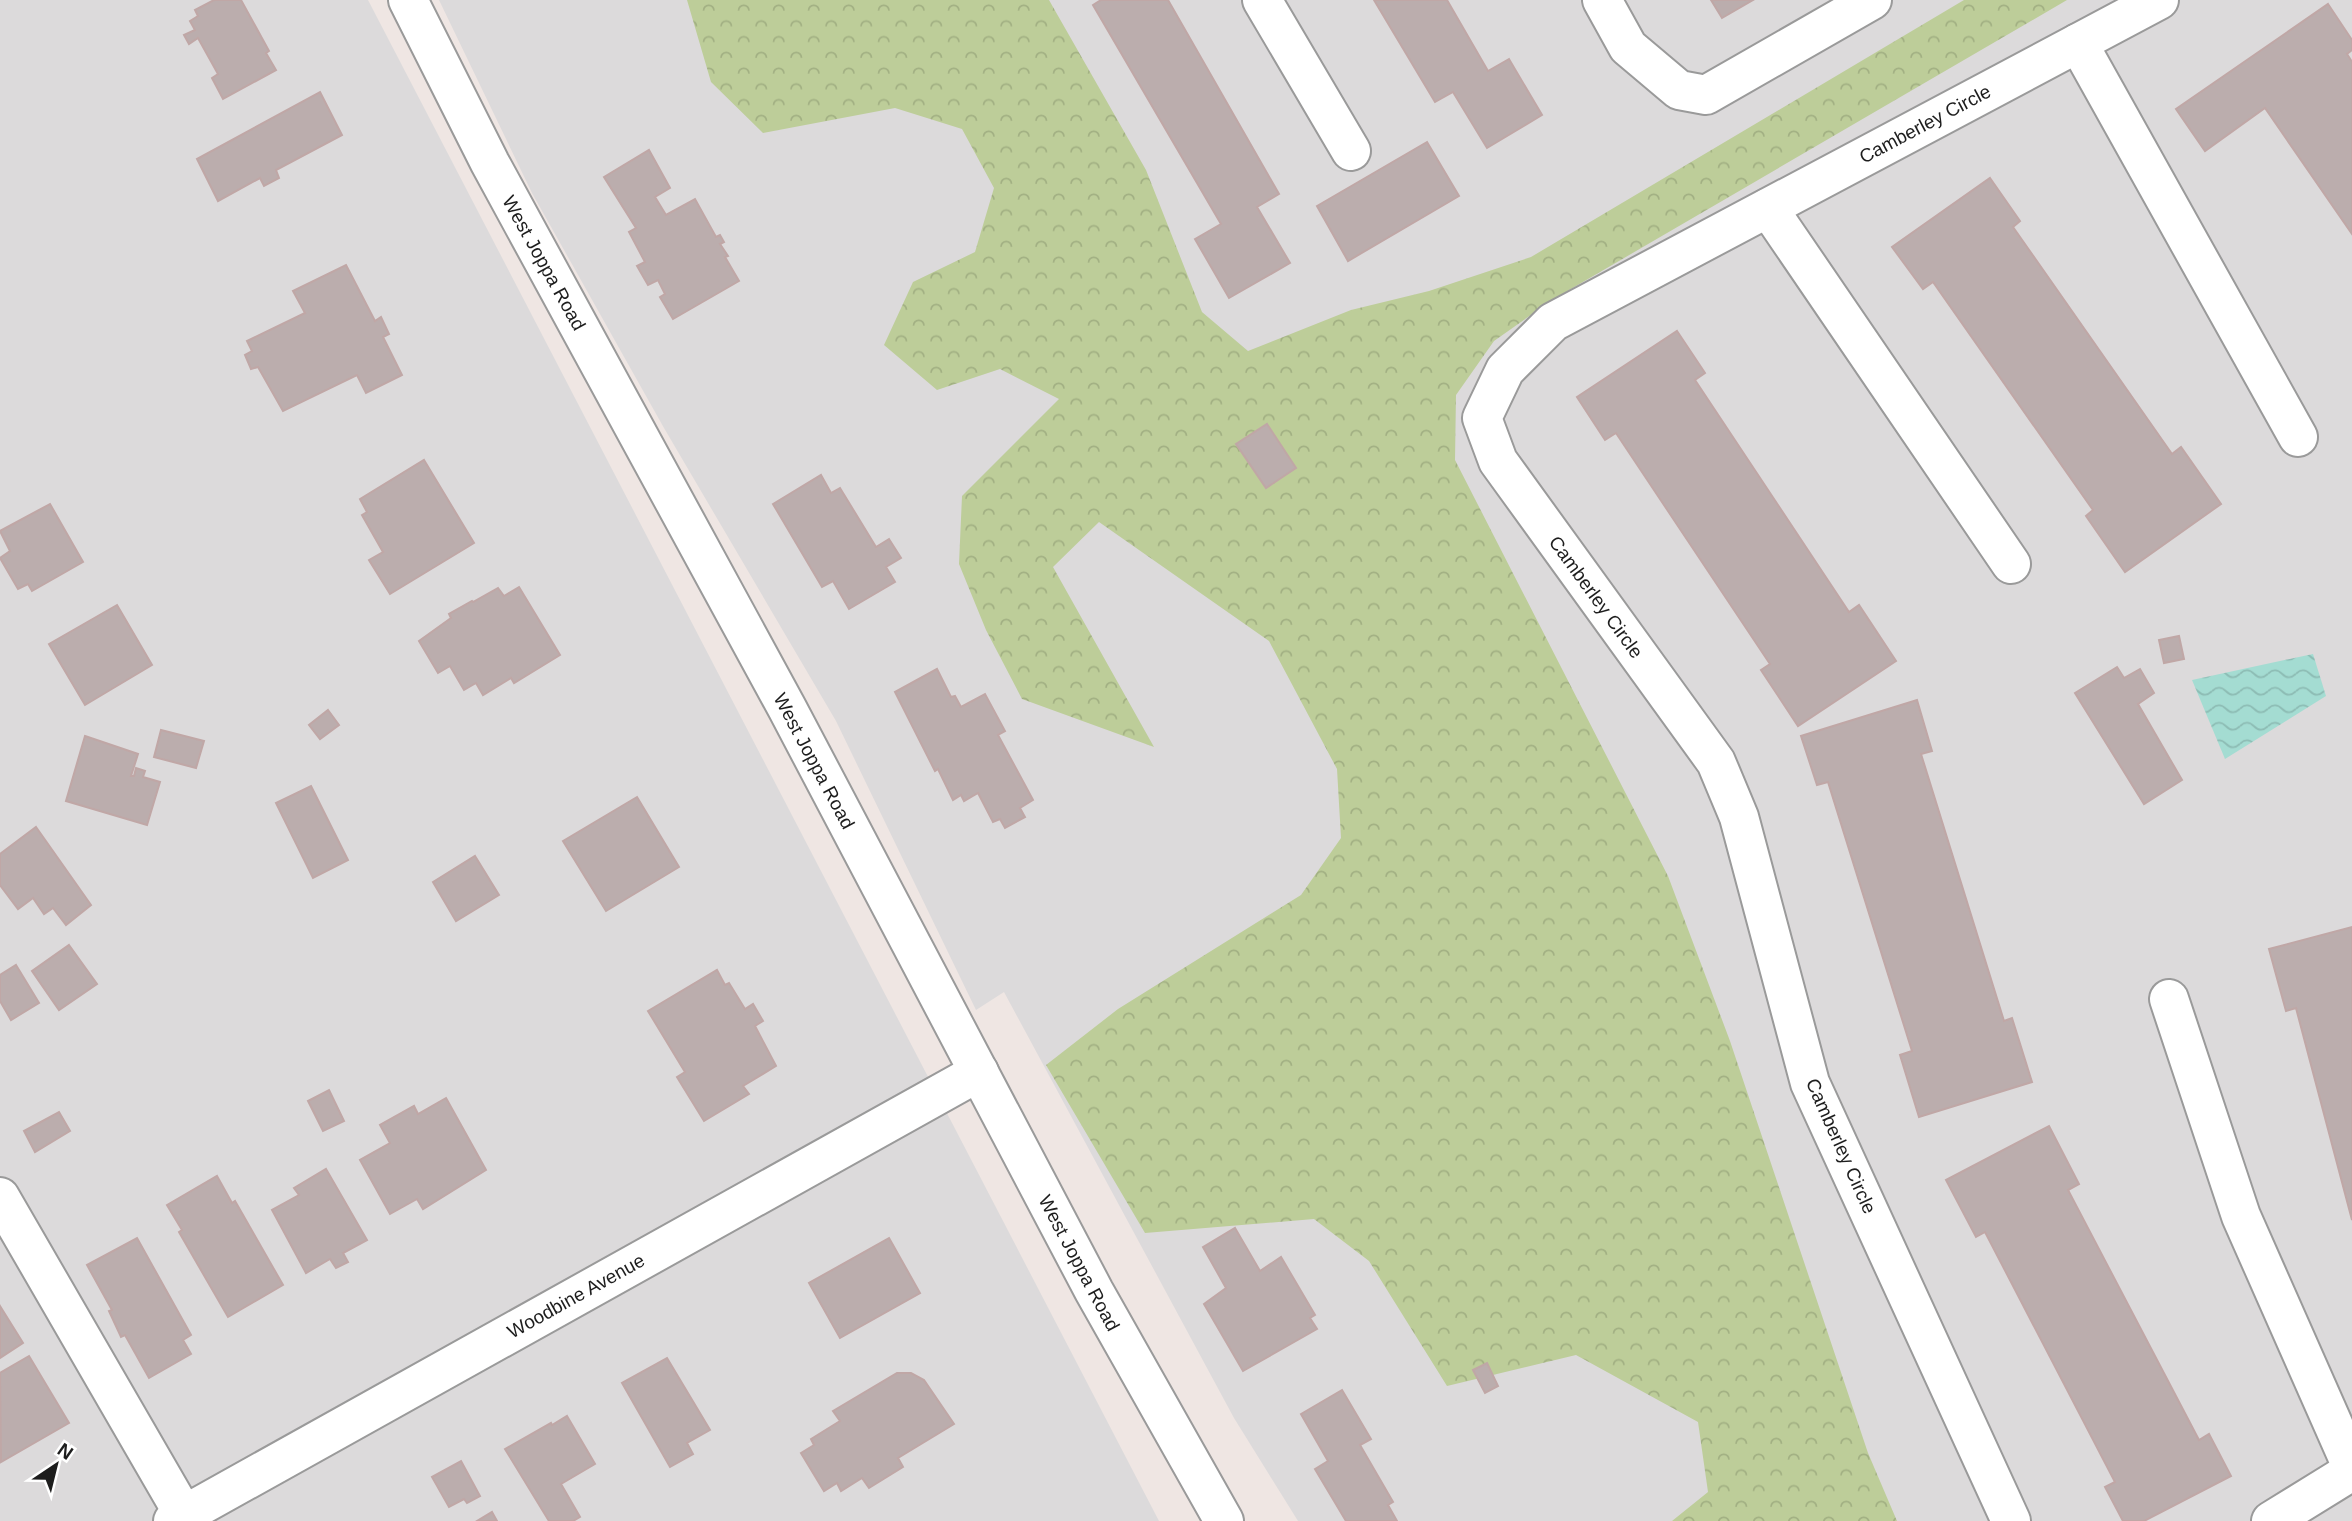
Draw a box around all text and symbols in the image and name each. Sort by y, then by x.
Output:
street label: Camberley Circle [1856,81,1994,167]
street label: West Joppa Road [498,192,590,334]
street label: Camberley Circle [1545,532,1647,662]
street label: West Joppa Road [769,690,859,832]
street label: Camberley Circle [1802,1075,1880,1217]
street label: West Joppa Road [1034,1192,1124,1334]
street label: Woodbine Avenue [504,1250,648,1342]
north arrow [21,1430,91,1500]
text: N [54,1439,77,1464]

